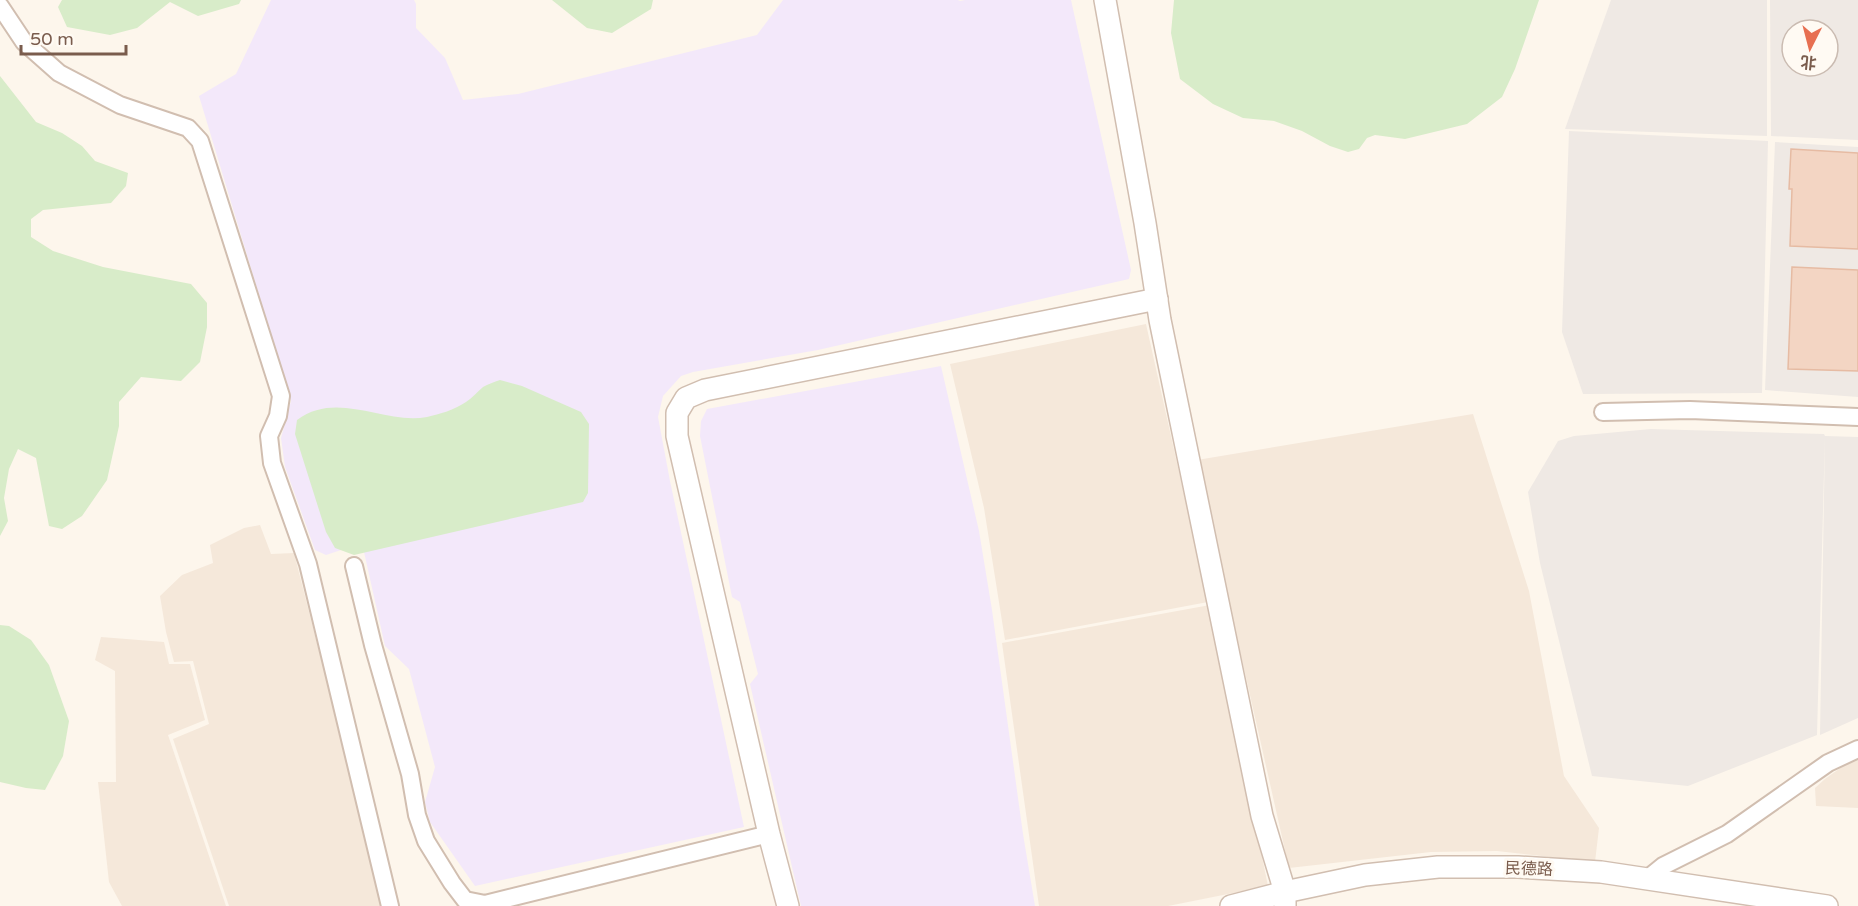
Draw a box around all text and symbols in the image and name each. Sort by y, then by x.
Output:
scale bar [21,18,126,56]
north arrow [1780,18,1840,78]
text: 50 m [30,28,74,50]
text: 北 [1800,51,1818,73]
street label: 民德路 [1505,858,1553,880]

